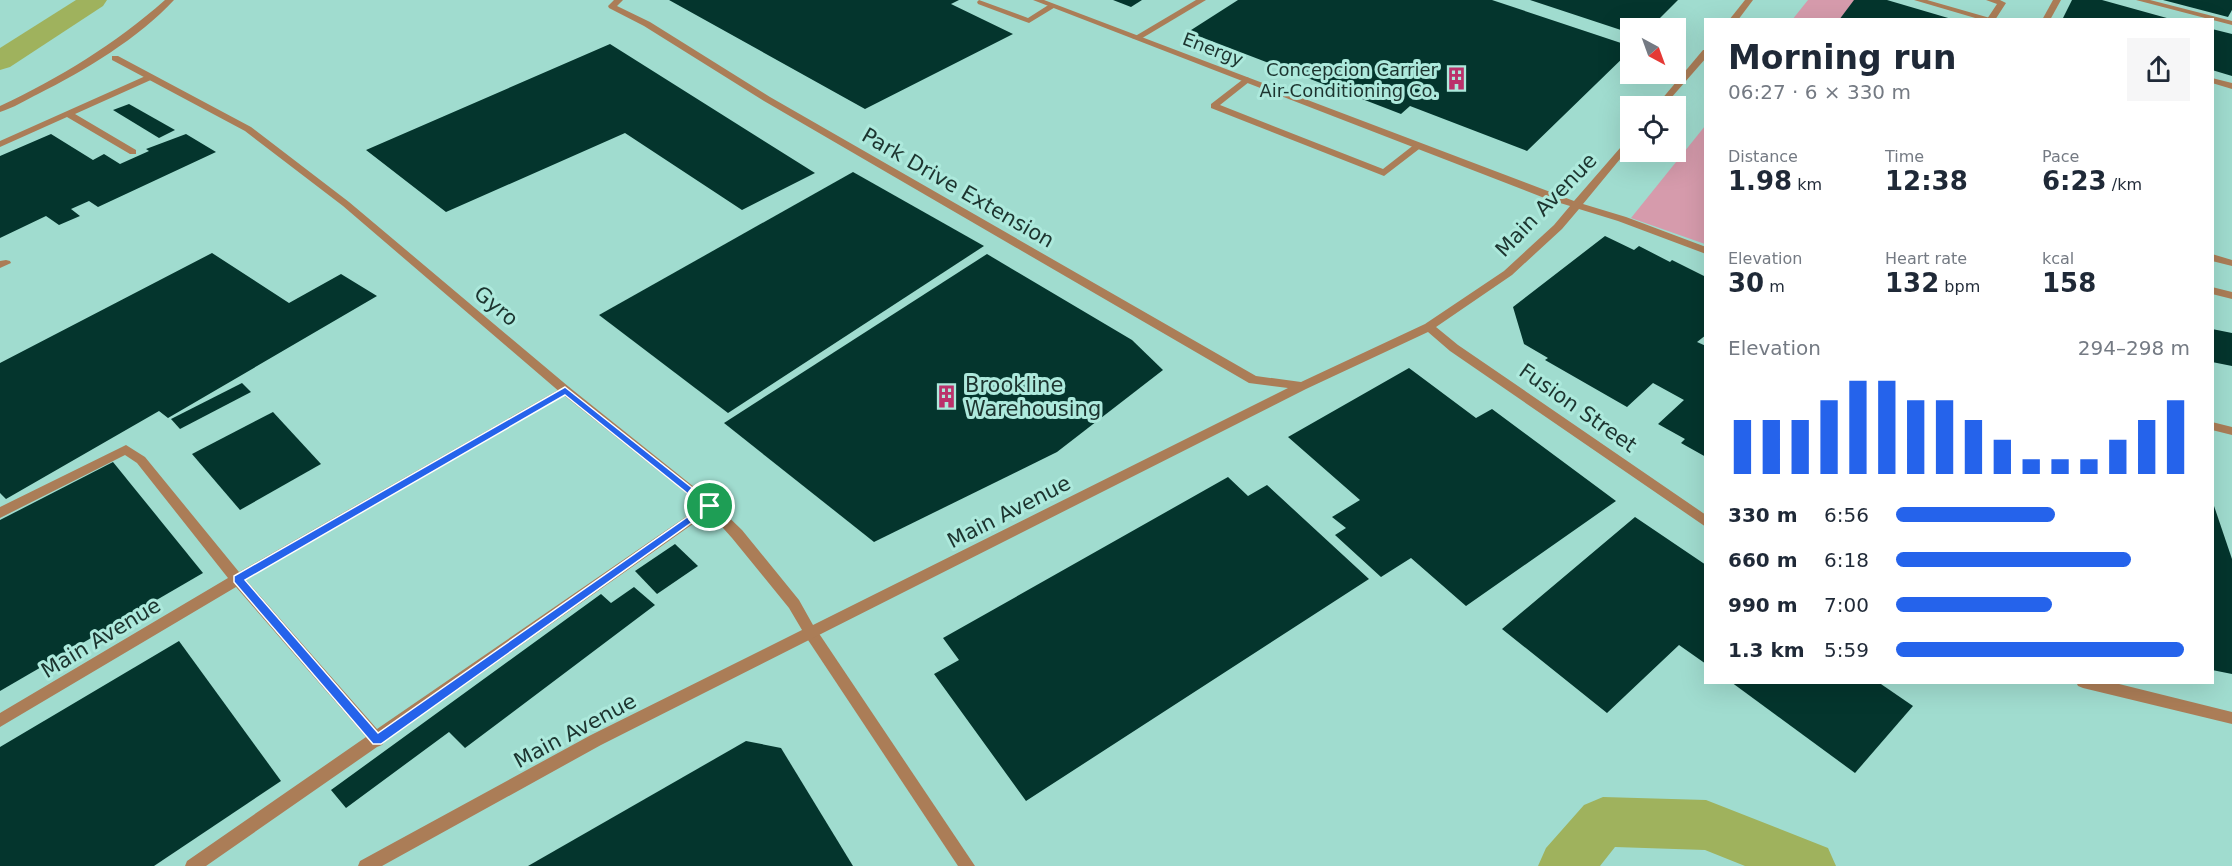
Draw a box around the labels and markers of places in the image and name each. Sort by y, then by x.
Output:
place label: Concepcion Carrier Air-Conditioning Co. [1260,59,1439,101]
building icon: Concepcion Carrier Air-Conditioning Co. [1443,66,1469,92]
place label: Brookline Warehousing [965,373,1101,421]
building icon: Brookline Warehousing [934,384,960,410]
pin [684,480,735,531]

